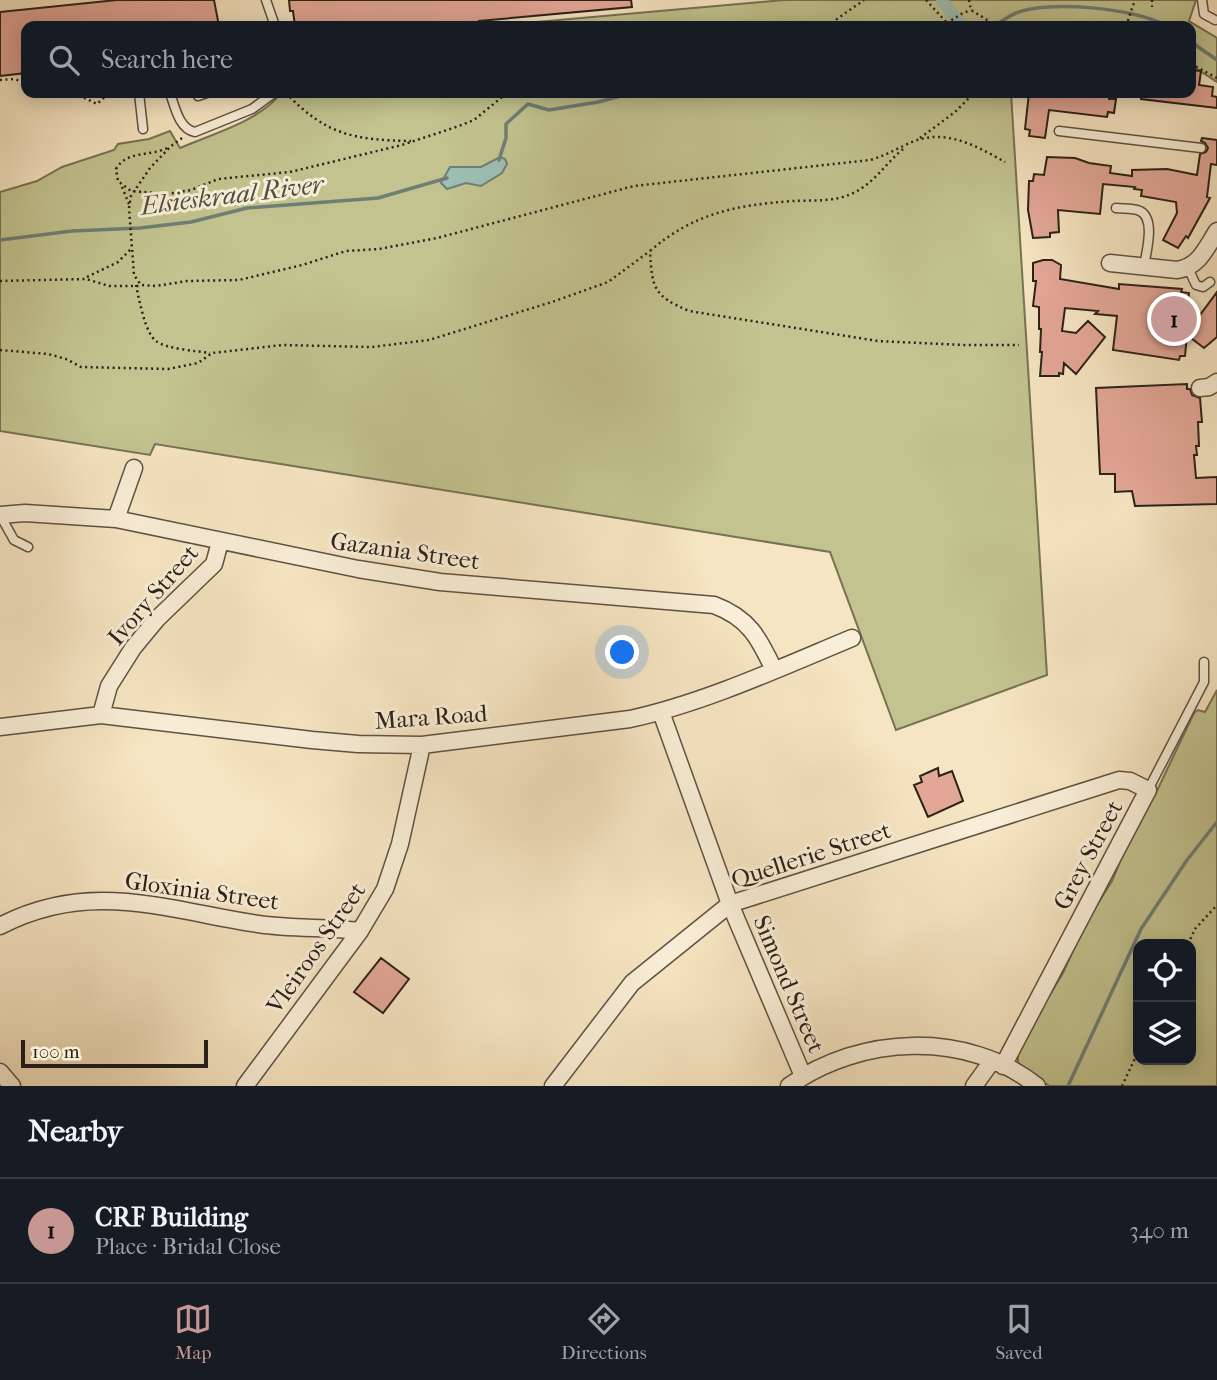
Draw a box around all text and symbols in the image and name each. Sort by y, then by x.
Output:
search box [21,21,1196,98]
icon: search [45,41,83,79]
text: Search here [101,44,233,75]
water label: Elsieskraal River [137,168,328,222]
pin: 1 [1151,293,1197,345]
street label: Gazania Street [329,527,482,575]
street label: Ivory Street [102,539,204,651]
your location [605,635,639,669]
street label: Mara Road [374,699,489,735]
street label: Grey Street [1048,795,1129,914]
street label: Quellerie Street [728,816,895,894]
street label: Gloxinia Street [123,866,281,916]
street label: Vleiroos Street [260,877,372,1020]
street label: Simond Street [747,911,831,1057]
map controls [1133,939,1196,1065]
button: locate [1133,939,1196,1002]
button: layers [1133,1002,1196,1065]
scale bar [21,1037,208,1069]
text: 100 m [32,1041,80,1063]
text: Nearby [28,1114,123,1149]
text: CRF Building [95,1202,248,1233]
text: 1 [47,1217,55,1244]
text: 340 m [1129,1217,1189,1244]
text: Place · Bridal Close [95,1233,281,1260]
tab: Map [174,1300,212,1364]
tab: Directions [561,1300,647,1364]
tab: Saved [995,1300,1043,1364]

